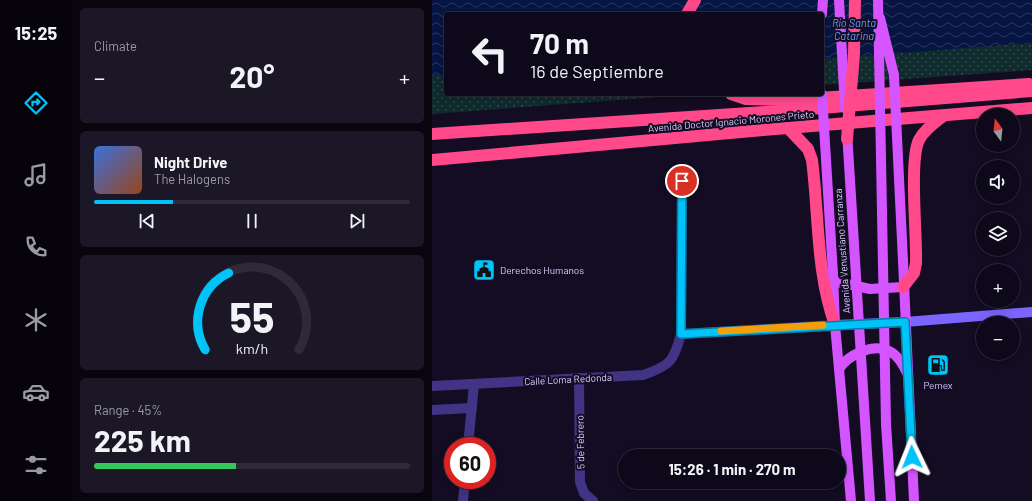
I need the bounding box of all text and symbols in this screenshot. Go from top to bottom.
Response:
water label: Río Santa Catarina [832,16,876,42]
text: 15:25 [15,22,57,44]
text: 70 m [530,26,589,60]
icon: left [464,28,516,80]
text: Climate [94,38,137,54]
text: 20° [229,58,275,94]
text: 16 de Septiembre [530,60,664,82]
text: − [94,64,105,90]
text: + [399,64,410,90]
icon: directions [22,89,50,117]
street label: Avenida Doctor Ignacio Morones Prieto [647,108,815,134]
north arrow [976,108,1020,152]
map controls [976,108,1020,360]
text: Night Drive [154,153,227,171]
button: sound [976,160,1020,204]
icon: music [22,161,50,189]
pin [665,164,699,198]
icon: arrive [671,170,693,192]
text: The Halogens [154,171,230,187]
street label: Avenida Venustiano Carranza [832,188,852,314]
icon: previous [136,210,158,232]
icon: pause [241,210,263,232]
icon: next [346,210,368,232]
button: layers [976,212,1020,256]
icon: phone [22,233,50,261]
public building icon: Derechos Humanos [471,257,497,283]
place label: Derechos Humanos [500,264,584,276]
button: + [976,264,1020,308]
text: 55 [230,291,274,341]
icon: climate [22,306,50,334]
button: − [976,316,1020,360]
text: km/h [236,340,268,357]
fuel station icon: Pemex [925,352,951,378]
street label: Calle Loma Redonda [524,371,612,387]
icon: car [22,378,50,406]
place label: Pemex [923,379,953,391]
text: Range · 45% [94,402,162,418]
street label: 5 de Febrero [574,415,586,469]
text: 225 km [94,422,191,458]
position arrow [891,436,933,478]
speed limit sign: 60 [444,437,496,489]
icon: filters [22,451,50,479]
text: 15:26 · 1 min · 270 m [668,460,796,478]

